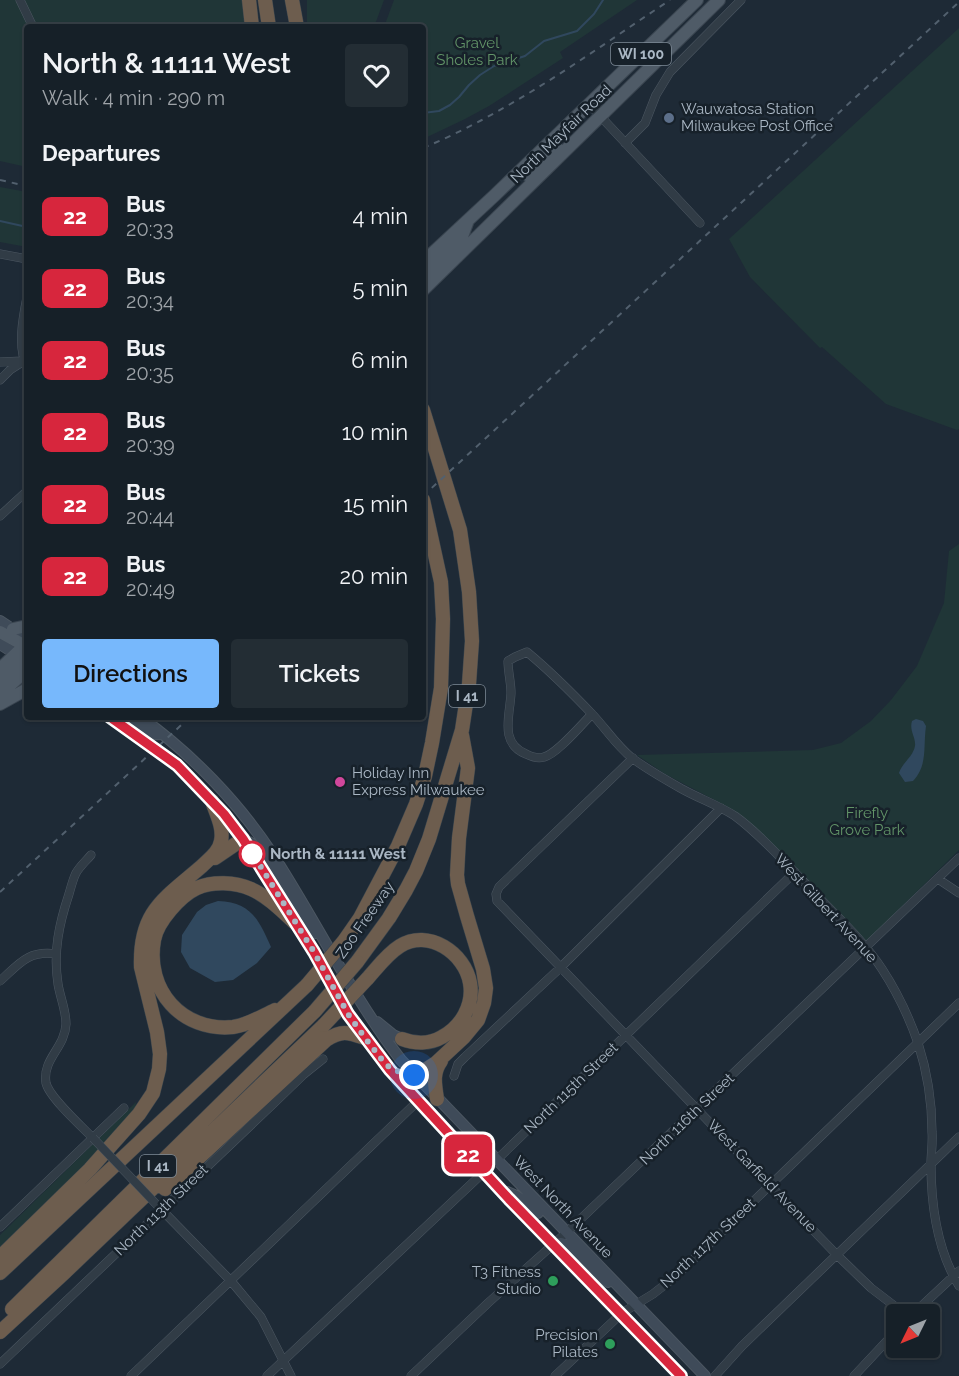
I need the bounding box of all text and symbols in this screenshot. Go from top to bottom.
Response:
park label: Gravel Sholes Park [436,34,518,69]
road number: WI 100 [611,43,671,65]
button: heart [345,44,408,107]
text: North & 11111 West [42,47,291,80]
street label: North Mayfair Road [507,81,615,187]
text: Walk · 4 min · 290 m [42,86,225,110]
place label: Wauwatosa Station Milwaukee Post Office [681,100,833,135]
marker: Wauwatosa Station Milwaukee Post Office [662,111,676,125]
text: Departures [42,140,160,166]
text: Bus [126,191,165,217]
text: 4 min [353,203,408,229]
text: 22 [63,204,87,229]
text: 20:33 [126,217,174,241]
text: Bus [126,263,165,289]
text: 5 min [353,275,408,301]
text: 22 [63,276,87,301]
text: 20:34 [126,289,174,313]
text: Bus [126,335,165,361]
text: 6 min [351,347,408,373]
text: 22 [63,348,87,373]
text: 20:35 [126,361,174,385]
text: Bus [126,407,165,433]
text: 10 min [342,419,408,445]
text: 22 [63,420,87,445]
text: 20:39 [126,433,175,457]
text: Bus [126,479,165,505]
text: 15 min [343,491,408,517]
text: 22 [63,492,87,517]
text: 20:44 [126,505,174,529]
text: Bus [126,551,165,577]
text: 20 min [340,563,408,589]
text: 22 [63,564,87,589]
text: 20:49 [126,577,175,601]
button: Directions [42,639,219,708]
button: Tickets [231,639,408,708]
road number: I 41 [449,685,485,707]
place label: Holiday Inn Express Milwaukee [352,764,485,799]
marker: Holiday Inn Express Milwaukee [333,775,347,789]
park label: Firefly Grove Park [829,804,905,839]
marker: North & 11111 West [239,841,265,867]
place label: North & 11111 West [270,845,406,863]
street label: West Gilbert Avenue [771,850,881,966]
street label: Zoo Freeway [332,878,398,962]
street label: North 115th Street [520,1039,622,1137]
your location [399,1060,429,1090]
street label: North 116th Street [636,1069,738,1169]
street label: West Garfield Avenue [704,1116,821,1236]
line badge: 22 [441,1134,495,1174]
text: 22 [456,1142,480,1167]
street label: West North Avenue [510,1152,616,1262]
road number: I 41 [140,1155,176,1177]
street label: North 113th Street [110,1161,212,1259]
street label: North 117th Street [657,1194,759,1292]
place label: T3 Fitness Studio [472,1263,541,1298]
marker: T3 Fitness Studio [546,1274,560,1288]
north arrow [886,1304,940,1358]
map controls [886,1304,940,1358]
place label: Precision Pilates [535,1326,598,1361]
marker: Precision Pilates [603,1337,617,1351]

